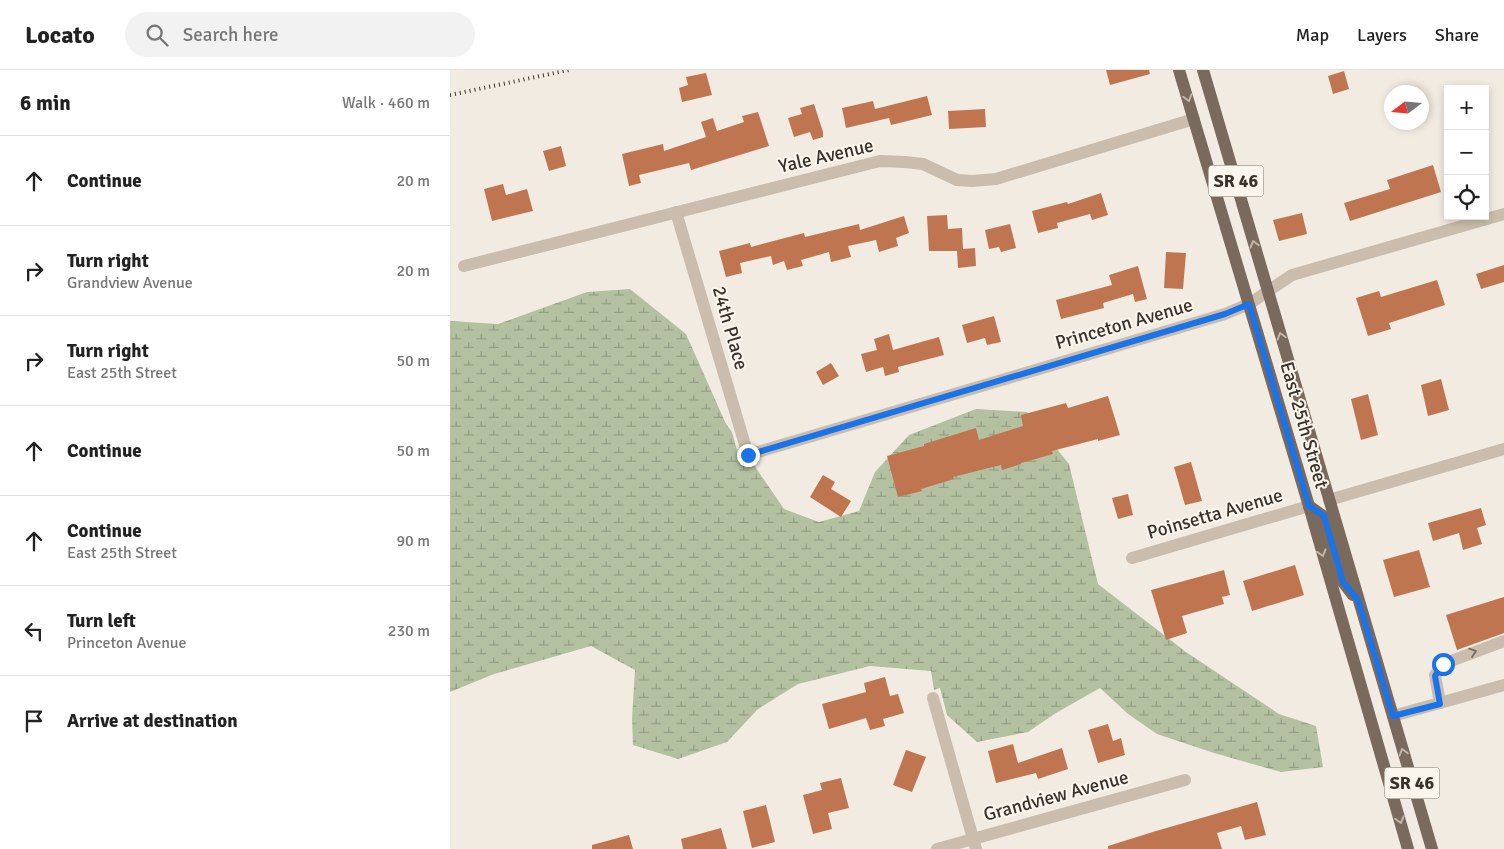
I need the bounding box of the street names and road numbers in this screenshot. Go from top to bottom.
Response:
street label: Yale Avenue [776,133,876,179]
road number: SR 46 [1208,165,1264,196]
street label: 24th Place [707,283,753,373]
street label: Princeton Avenue [1052,293,1196,355]
street label: East 25th Street [1274,359,1334,491]
street label: Poinsetta Avenue [1144,483,1286,545]
street label: Grandview Avenue [981,765,1131,827]
road number: SR 46 [1384,768,1440,798]

